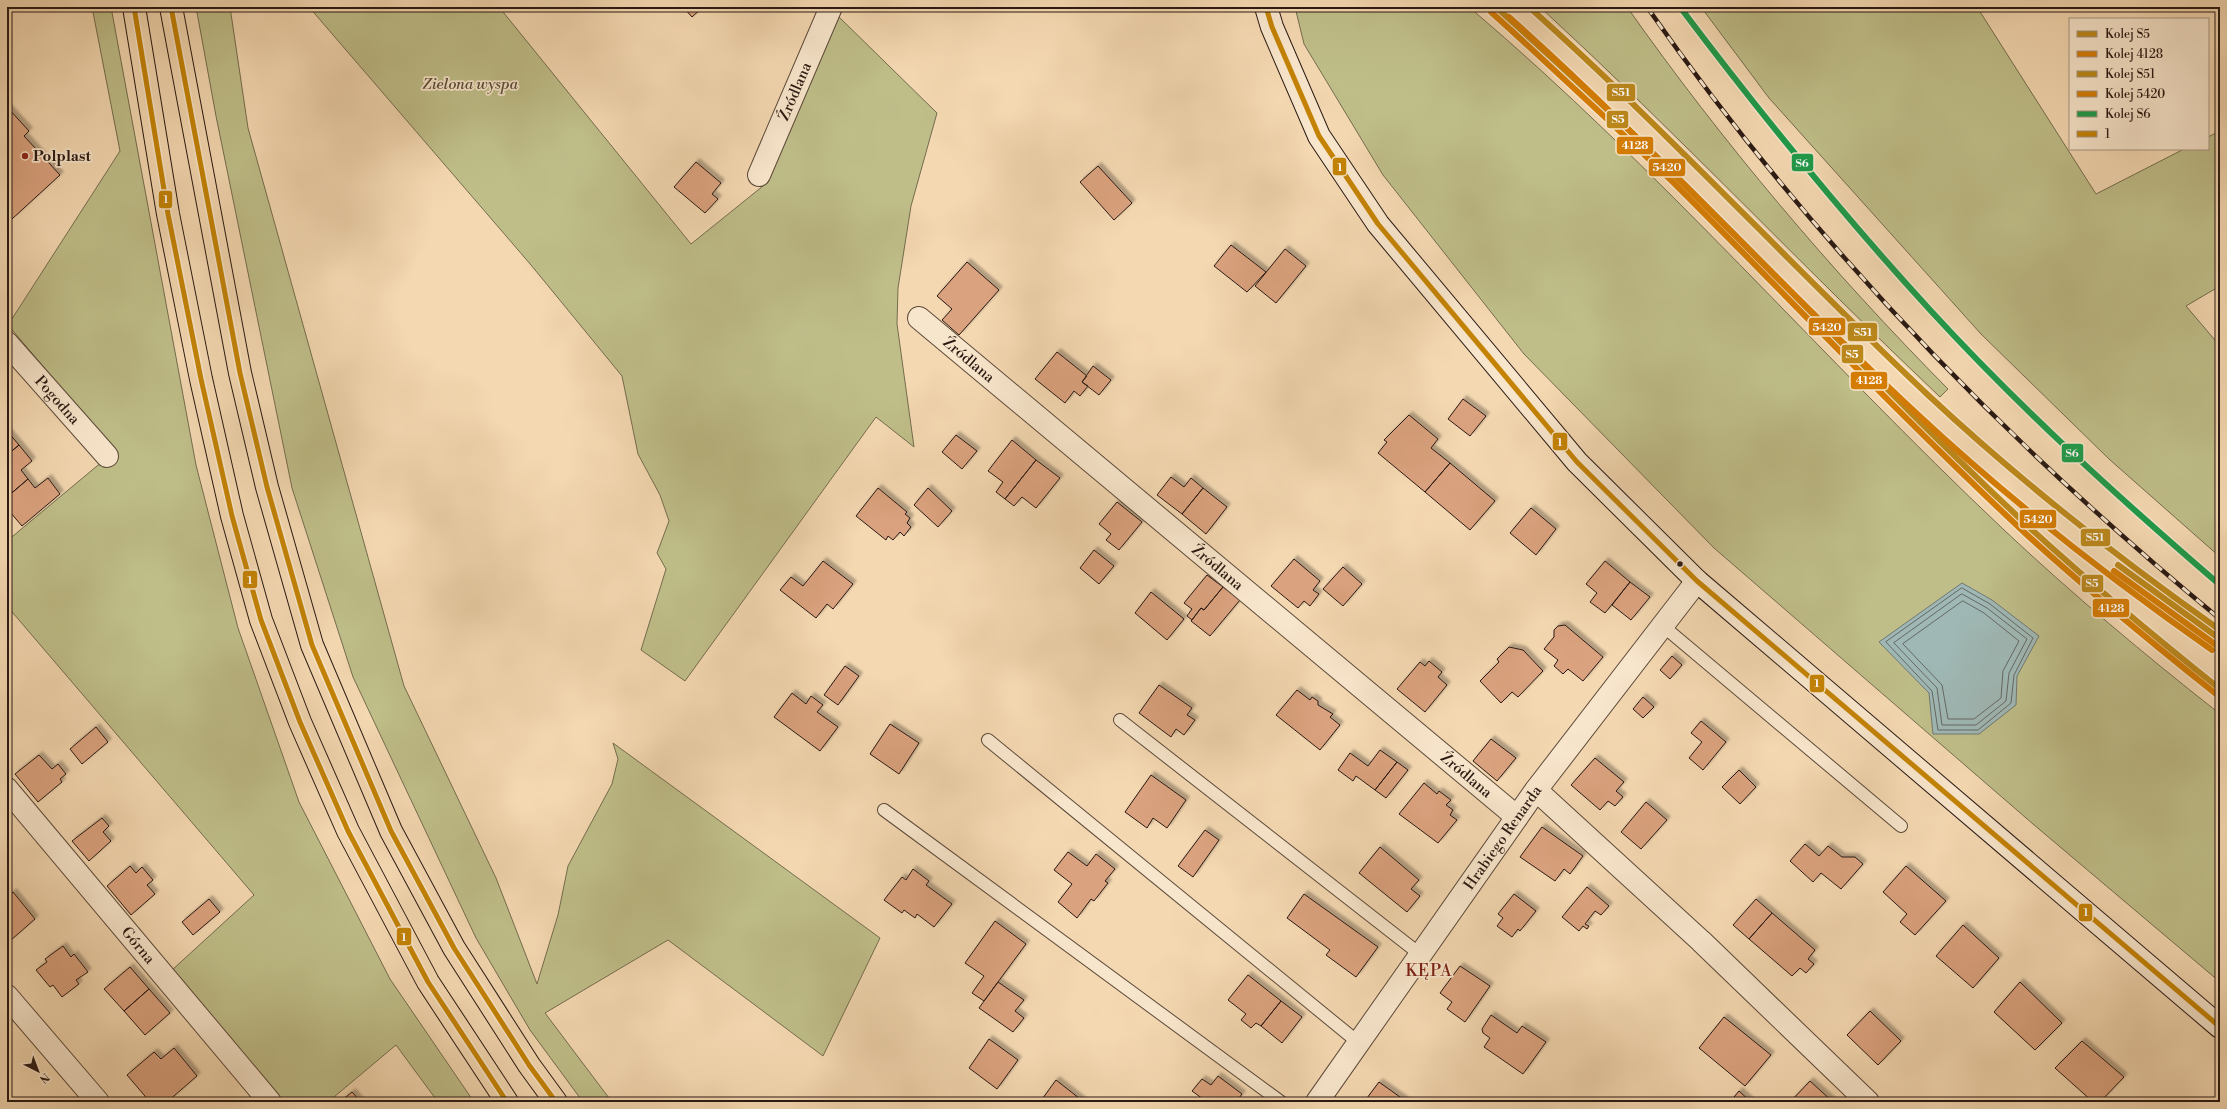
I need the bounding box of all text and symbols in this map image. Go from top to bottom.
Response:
legend [2069,18,2209,150]
text: Kolej S5 [2105,27,2150,42]
text: Kolej 4128 [2105,47,2163,62]
street label: Źródlana [773,59,816,123]
text: Kolej S51 [2105,67,2156,82]
park label: Zielona wyspa [422,75,519,94]
line badge: S51 [1606,83,1636,102]
text: S51 [1612,86,1631,100]
text: Kolej 5420 [2105,87,2165,102]
text: Kolej S6 [2105,107,2151,122]
line badge: S5 [1606,110,1629,129]
text: S5 [1611,113,1625,127]
text: 1 [2105,127,2111,142]
line badge: 4128 [1616,136,1654,155]
text: 4128 [1622,139,1648,153]
place label: Polplast [33,147,92,166]
marker: Polplast [20,151,30,161]
line badge: S6 [1791,153,1814,172]
line badge: 1 [1332,157,1347,176]
text: S6 [1795,157,1809,171]
line badge: 5420 [1648,158,1686,177]
text: 1 [1337,161,1343,175]
text: 5420 [1652,161,1682,175]
line badge: 1 [158,190,173,209]
text: 1 [163,193,169,207]
line badge: 5420 [1808,317,1846,336]
text: 5420 [1812,321,1842,335]
line badge: S51 [1847,322,1878,342]
text: S51 [1854,326,1873,340]
street label: Źródlana [939,332,999,387]
line badge: S5 [1841,344,1864,364]
text: S5 [1845,348,1859,362]
line badge: 4128 [1850,371,1888,390]
street label: Pogodna [31,372,84,429]
text: 4128 [1856,374,1882,388]
line badge: 1 [1552,432,1568,451]
text: 1 [1557,436,1563,450]
line badge: S6 [2061,443,2084,463]
text: S6 [2065,447,2079,461]
line badge: 5420 [2019,509,2057,529]
text: 5420 [2023,513,2053,527]
line badge: S51 [2080,528,2111,547]
text: S51 [2086,531,2105,545]
street label: Źródlana [1188,539,1248,595]
unlabelled marker [1675,559,1685,569]
line badge: 1 [242,570,258,589]
text: 1 [247,574,253,588]
line badge: S5 [2081,574,2104,593]
text: S5 [2085,577,2099,591]
line badge: 4128 [2092,598,2130,618]
text: 4128 [2098,602,2124,616]
line badge: 1 [1809,674,1825,693]
text: 1 [1814,677,1820,691]
street label: Źródlana [1437,747,1497,802]
street label: Hrabiego Renarda [1459,781,1546,894]
line badge: 1 [2078,903,2093,922]
text: 1 [2083,906,2089,920]
street label: Górna [117,923,160,968]
line badge: 1 [396,927,412,946]
text: 1 [401,931,407,945]
district label: KĘPA [1405,961,1453,981]
north arrow [18,1051,58,1091]
text: N [36,1070,52,1086]

